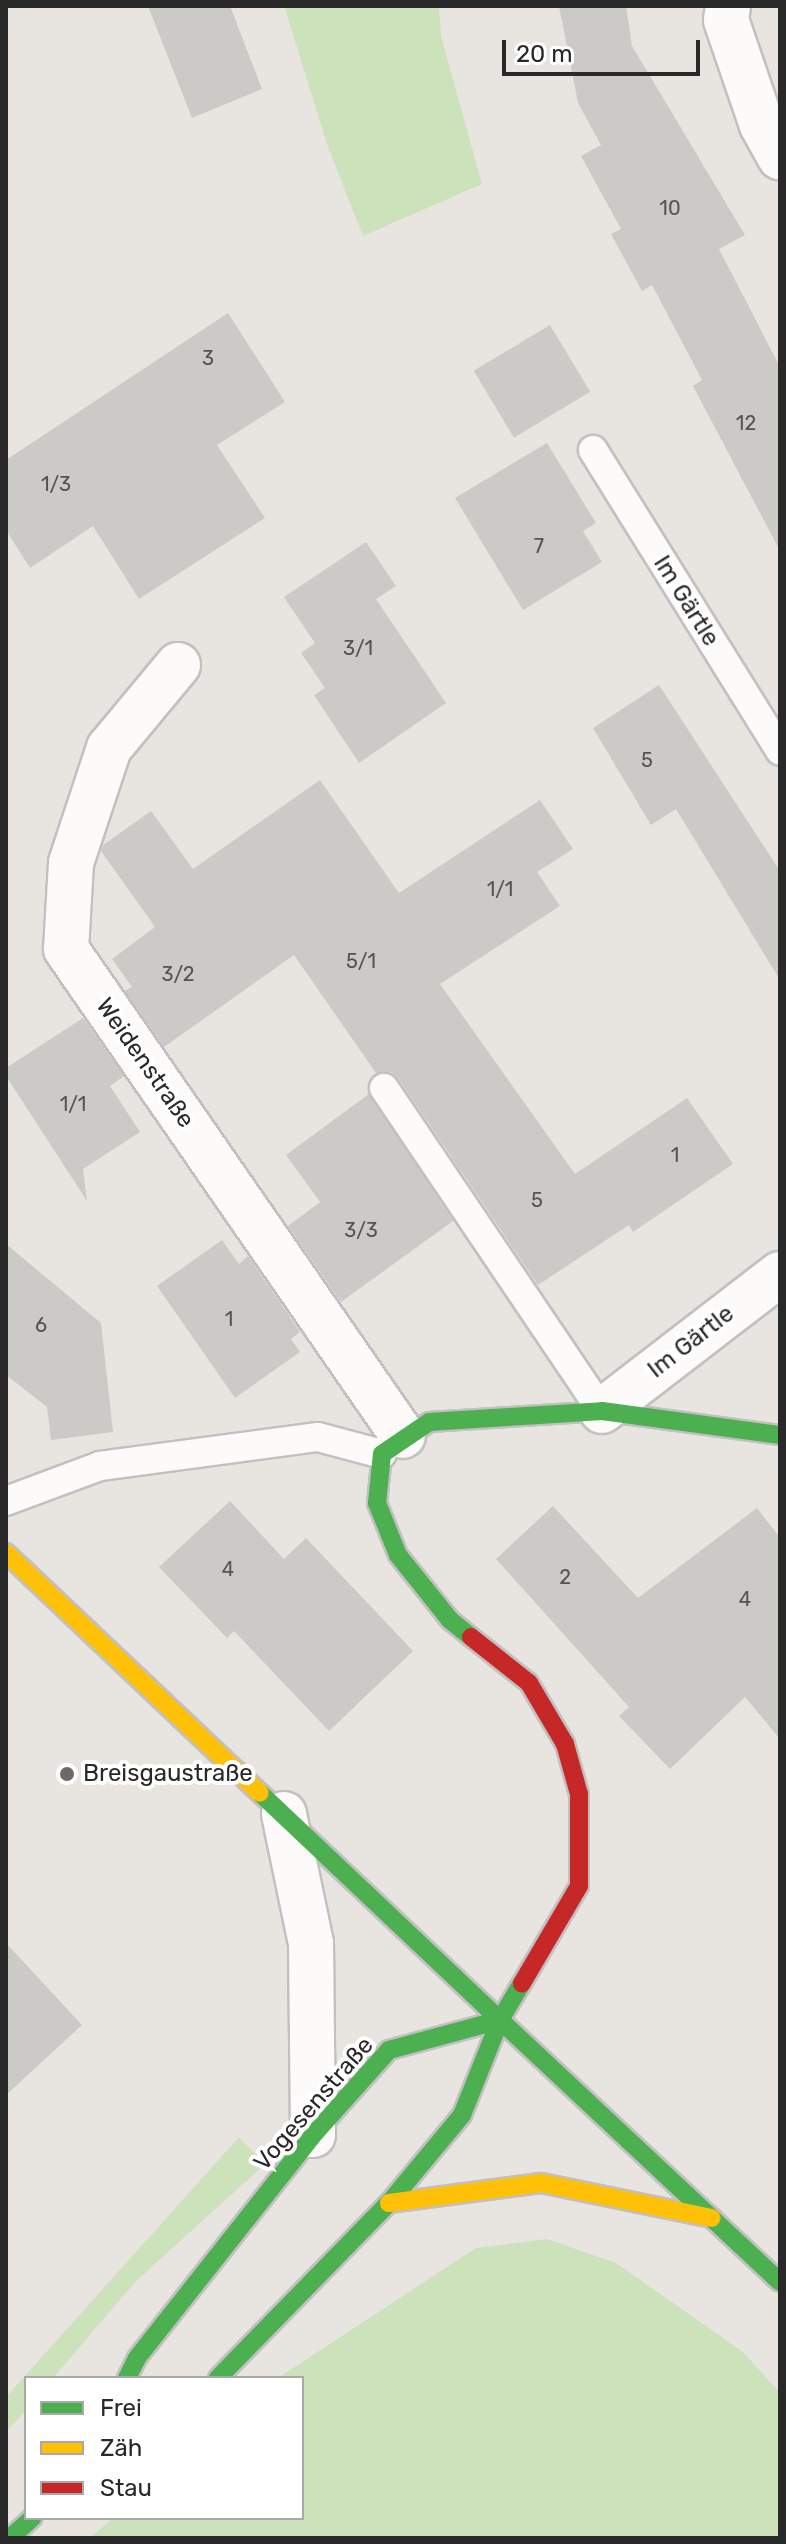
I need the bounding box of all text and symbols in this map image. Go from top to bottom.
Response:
scale bar [506,24,704,74]
text: 20 m [516,40,573,68]
house number: 10 [659,196,681,220]
house number: 3 [202,346,214,370]
house number: 12 [736,411,756,435]
house number: 1/3 [41,472,71,496]
house number: 7 [534,534,544,558]
street label: Im Gärtle [647,550,725,652]
house number: 3/1 [343,636,373,660]
house number: 5 [641,748,653,772]
house number: 1/1 [487,877,513,901]
house number: 5/1 [346,949,376,973]
house number: 3/2 [161,962,195,986]
street label: Weidenstraße [90,993,200,1133]
house number: 1/1 [60,1092,86,1116]
house number: 1 [671,1143,679,1167]
house number: 5 [531,1188,543,1212]
house number: 3/3 [344,1218,378,1242]
street label: Im Gärtle [642,1300,740,1384]
house number: 1 [225,1307,233,1331]
house number: 6 [35,1313,47,1337]
house number: 4 [222,1557,234,1581]
house number: 2 [559,1565,571,1589]
house number: 4 [739,1587,751,1611]
place label: Breisgaustraße [83,1760,253,1788]
marker: Breisgaustraße [58,1765,76,1783]
street label: Vogesenstraße [248,2031,380,2177]
legend [24,2376,304,2520]
text: Frei [100,2394,142,2422]
text: Zäh [100,2434,142,2462]
text: Stau [100,2474,152,2502]

